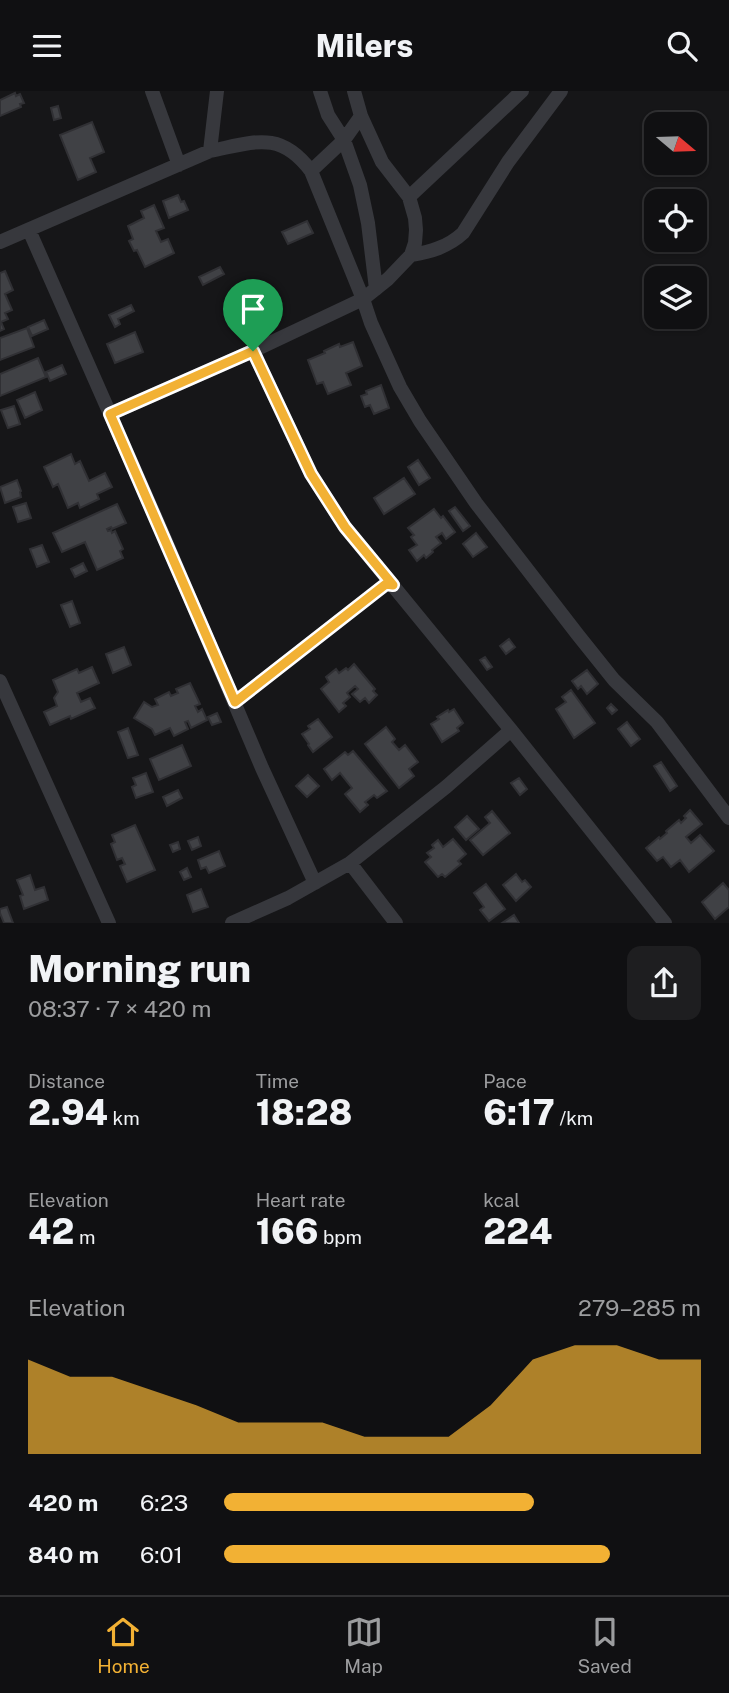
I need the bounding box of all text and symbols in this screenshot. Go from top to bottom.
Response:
icon: menu [28,27,66,65]
text: Milers [316,27,413,64]
icon: search [663,27,701,65]
north arrow [644,112,707,175]
map controls [644,112,707,329]
button: locate [644,189,707,252]
button: layers [644,266,707,329]
pin [223,279,283,351]
icon: arrive [234,290,272,328]
text: Morning run [28,946,251,991]
button: share [627,946,701,1020]
text: 08:37 · 7 × 420 m [28,995,211,1022]
text: Distance [28,1070,105,1092]
text: Time [256,1070,299,1092]
text: Pace [483,1070,527,1092]
text: 2.94 [28,1092,108,1133]
text: 18:28 [256,1092,352,1133]
text: 6:17 [483,1092,555,1133]
text: km [108,1107,140,1129]
text: /km [555,1107,593,1129]
text: Elevation [28,1189,109,1211]
text: Heart rate [256,1189,345,1211]
text: kcal [483,1189,520,1211]
text: 42 [28,1211,74,1252]
text: 166 [256,1211,318,1252]
text: 224 [483,1211,552,1252]
text: m [74,1226,95,1248]
text: bpm [318,1226,362,1248]
text: Elevation [28,1294,126,1321]
text: 279–285 m [578,1294,701,1321]
text: 420 m [28,1489,98,1516]
text: 6:23 [140,1489,188,1516]
text: 840 m [28,1541,99,1568]
text: 6:01 [140,1541,183,1568]
tab: Home [97,1613,150,1677]
tab: Map [344,1613,383,1677]
tab: Saved [577,1613,632,1677]

